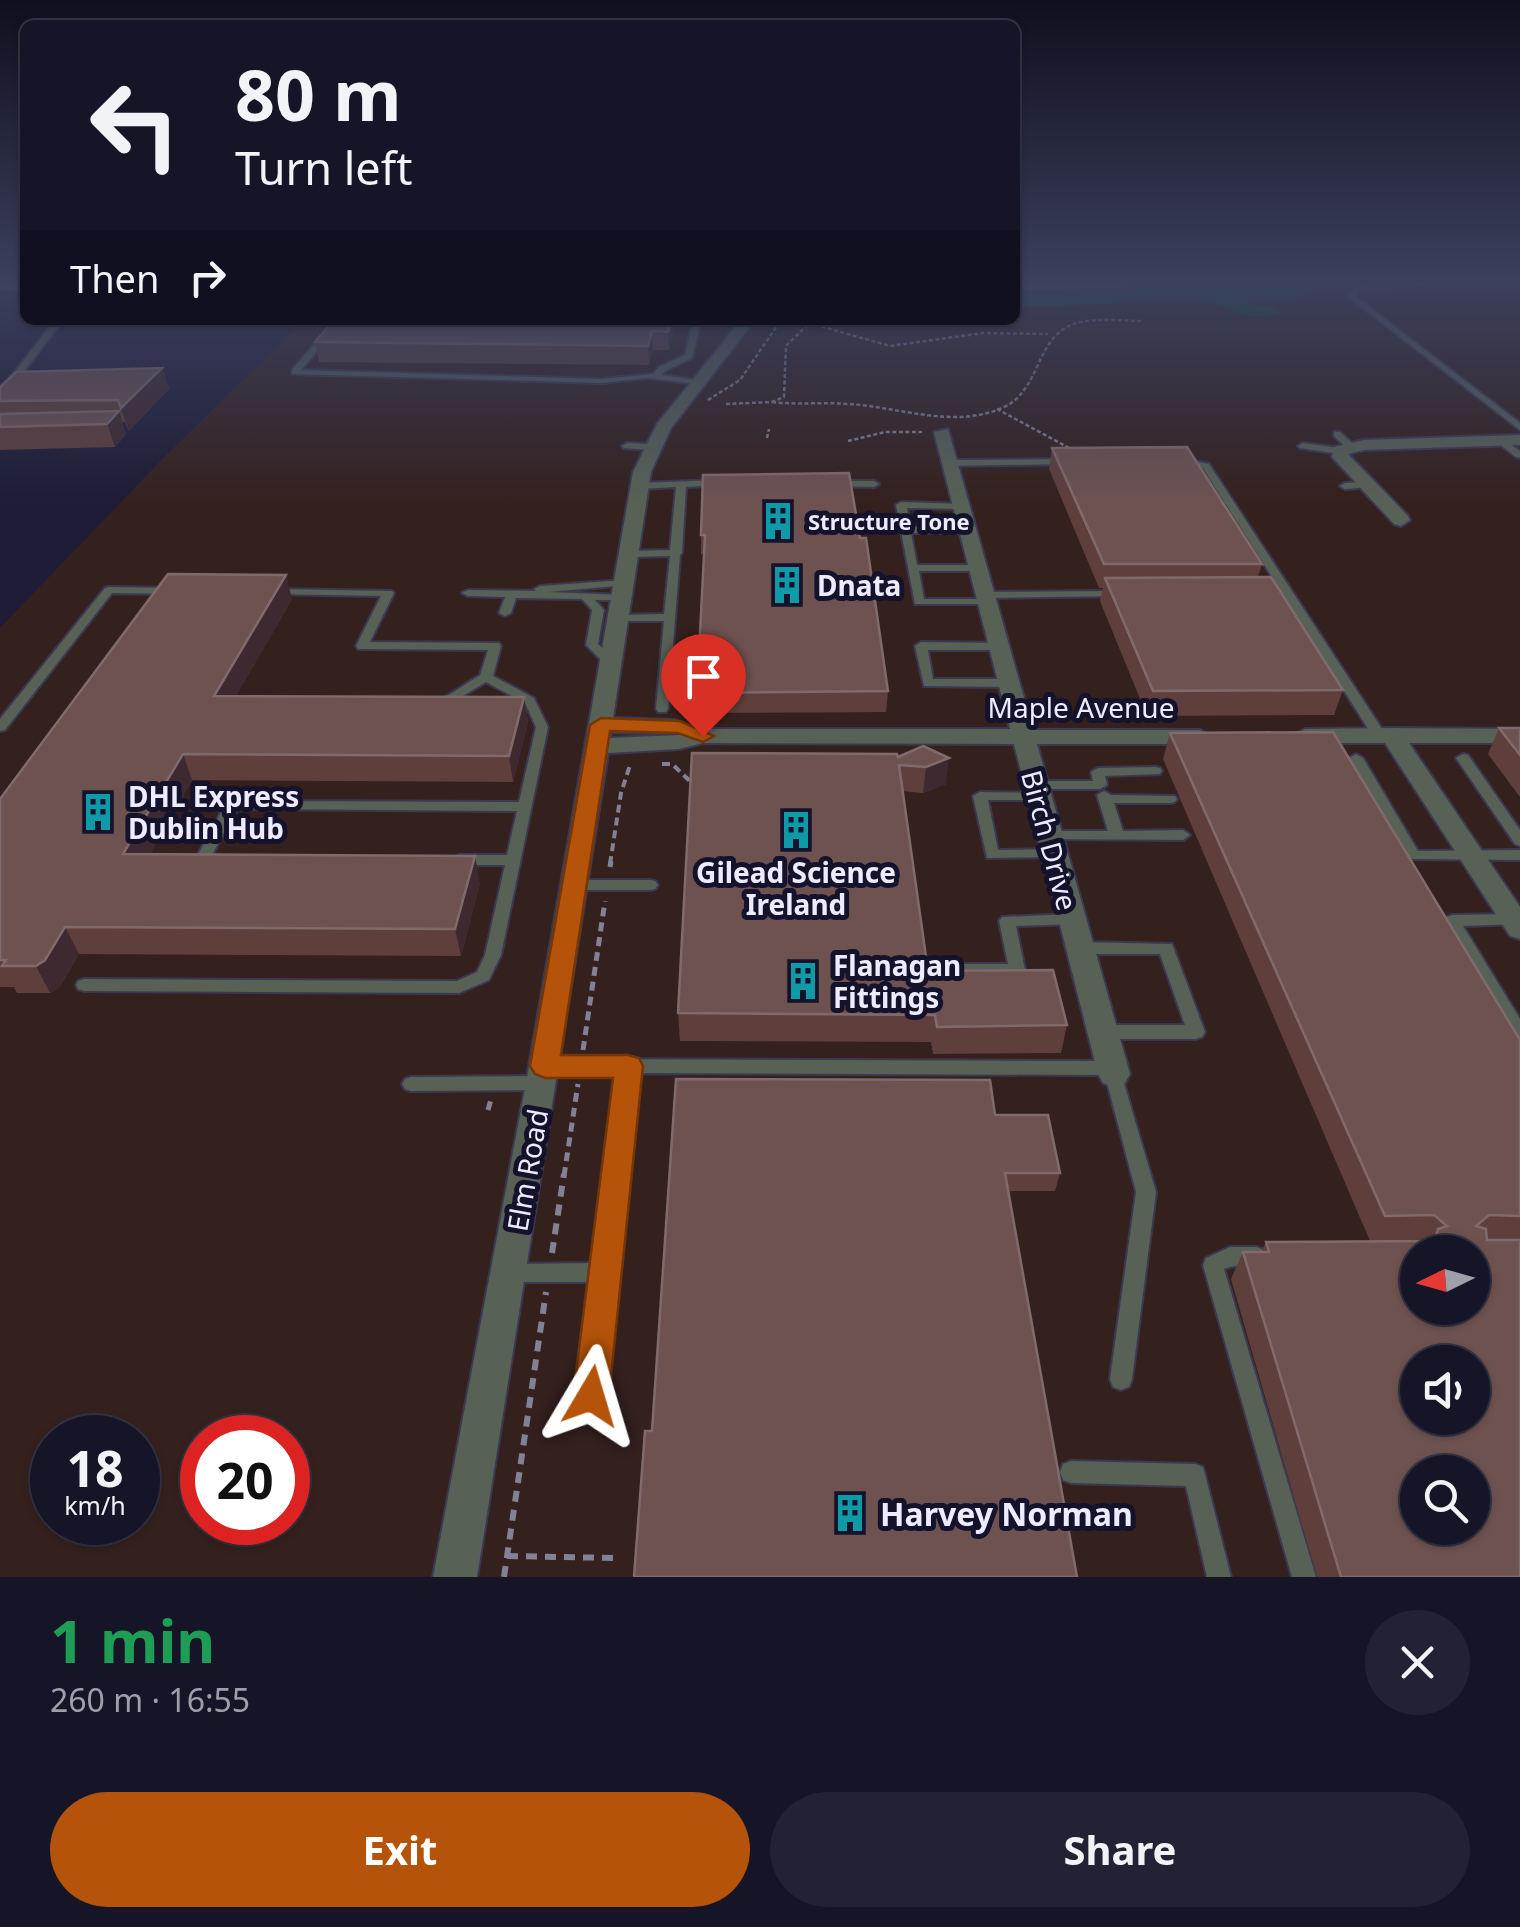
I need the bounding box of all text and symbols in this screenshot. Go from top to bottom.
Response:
text: 80 m [235,46,402,142]
icon: left [70,60,200,190]
text: Turn left [235,137,412,198]
icon: right [180,250,235,305]
text: Then [70,252,160,304]
building icon: Structure Tone [757,500,799,542]
place label: Structure Tone [808,506,970,536]
building icon: Dnata [766,564,808,606]
place label: Dnata [817,566,901,604]
pin [661,634,746,737]
icon: arrive [676,649,731,704]
street label: Maple Avenue [988,688,1174,726]
street label: Birch Drive [1013,766,1087,914]
place label: DHL Express Dublin Hub [128,777,299,847]
building icon: DHL Express Dublin Hub [77,791,119,833]
building icon: Gilead Science Ireland [775,809,817,851]
place label: Gilead Science Ireland [696,853,896,923]
place label: Flanagan Fittings [833,946,961,1016]
building icon: Flanagan Fittings [782,960,824,1002]
street label: Elm Road [498,1106,556,1234]
north arrow [1400,1235,1490,1325]
map controls [1400,1235,1490,1545]
position arrow [539,1344,643,1448]
button: sound [1400,1345,1490,1435]
speed limit sign: 20 [180,1415,310,1545]
text: 18 [66,1434,124,1502]
button: search [1400,1455,1490,1545]
text: km/h [64,1488,126,1522]
building icon: Harvey Norman [829,1492,871,1534]
place label: Harvey Norman [880,1492,1133,1535]
text: 1 min [50,1599,215,1681]
button: close [1365,1610,1470,1715]
text: 260 m · 16:55 [50,1678,250,1721]
button: Exit [50,1792,750,1907]
button: Share [770,1792,1470,1907]

